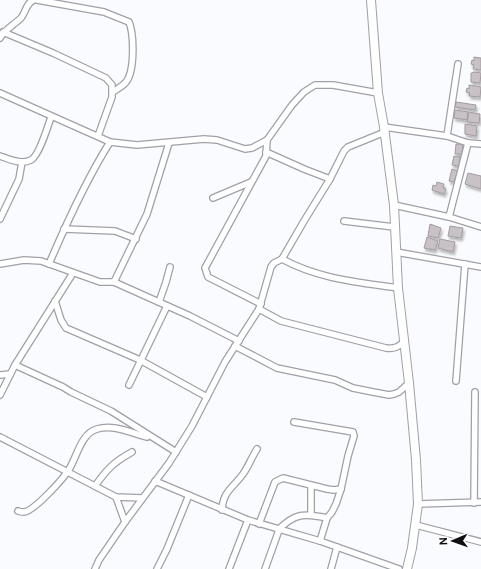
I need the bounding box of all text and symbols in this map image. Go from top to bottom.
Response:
north arrow [433,521,473,561]
text: N [436,537,450,545]

